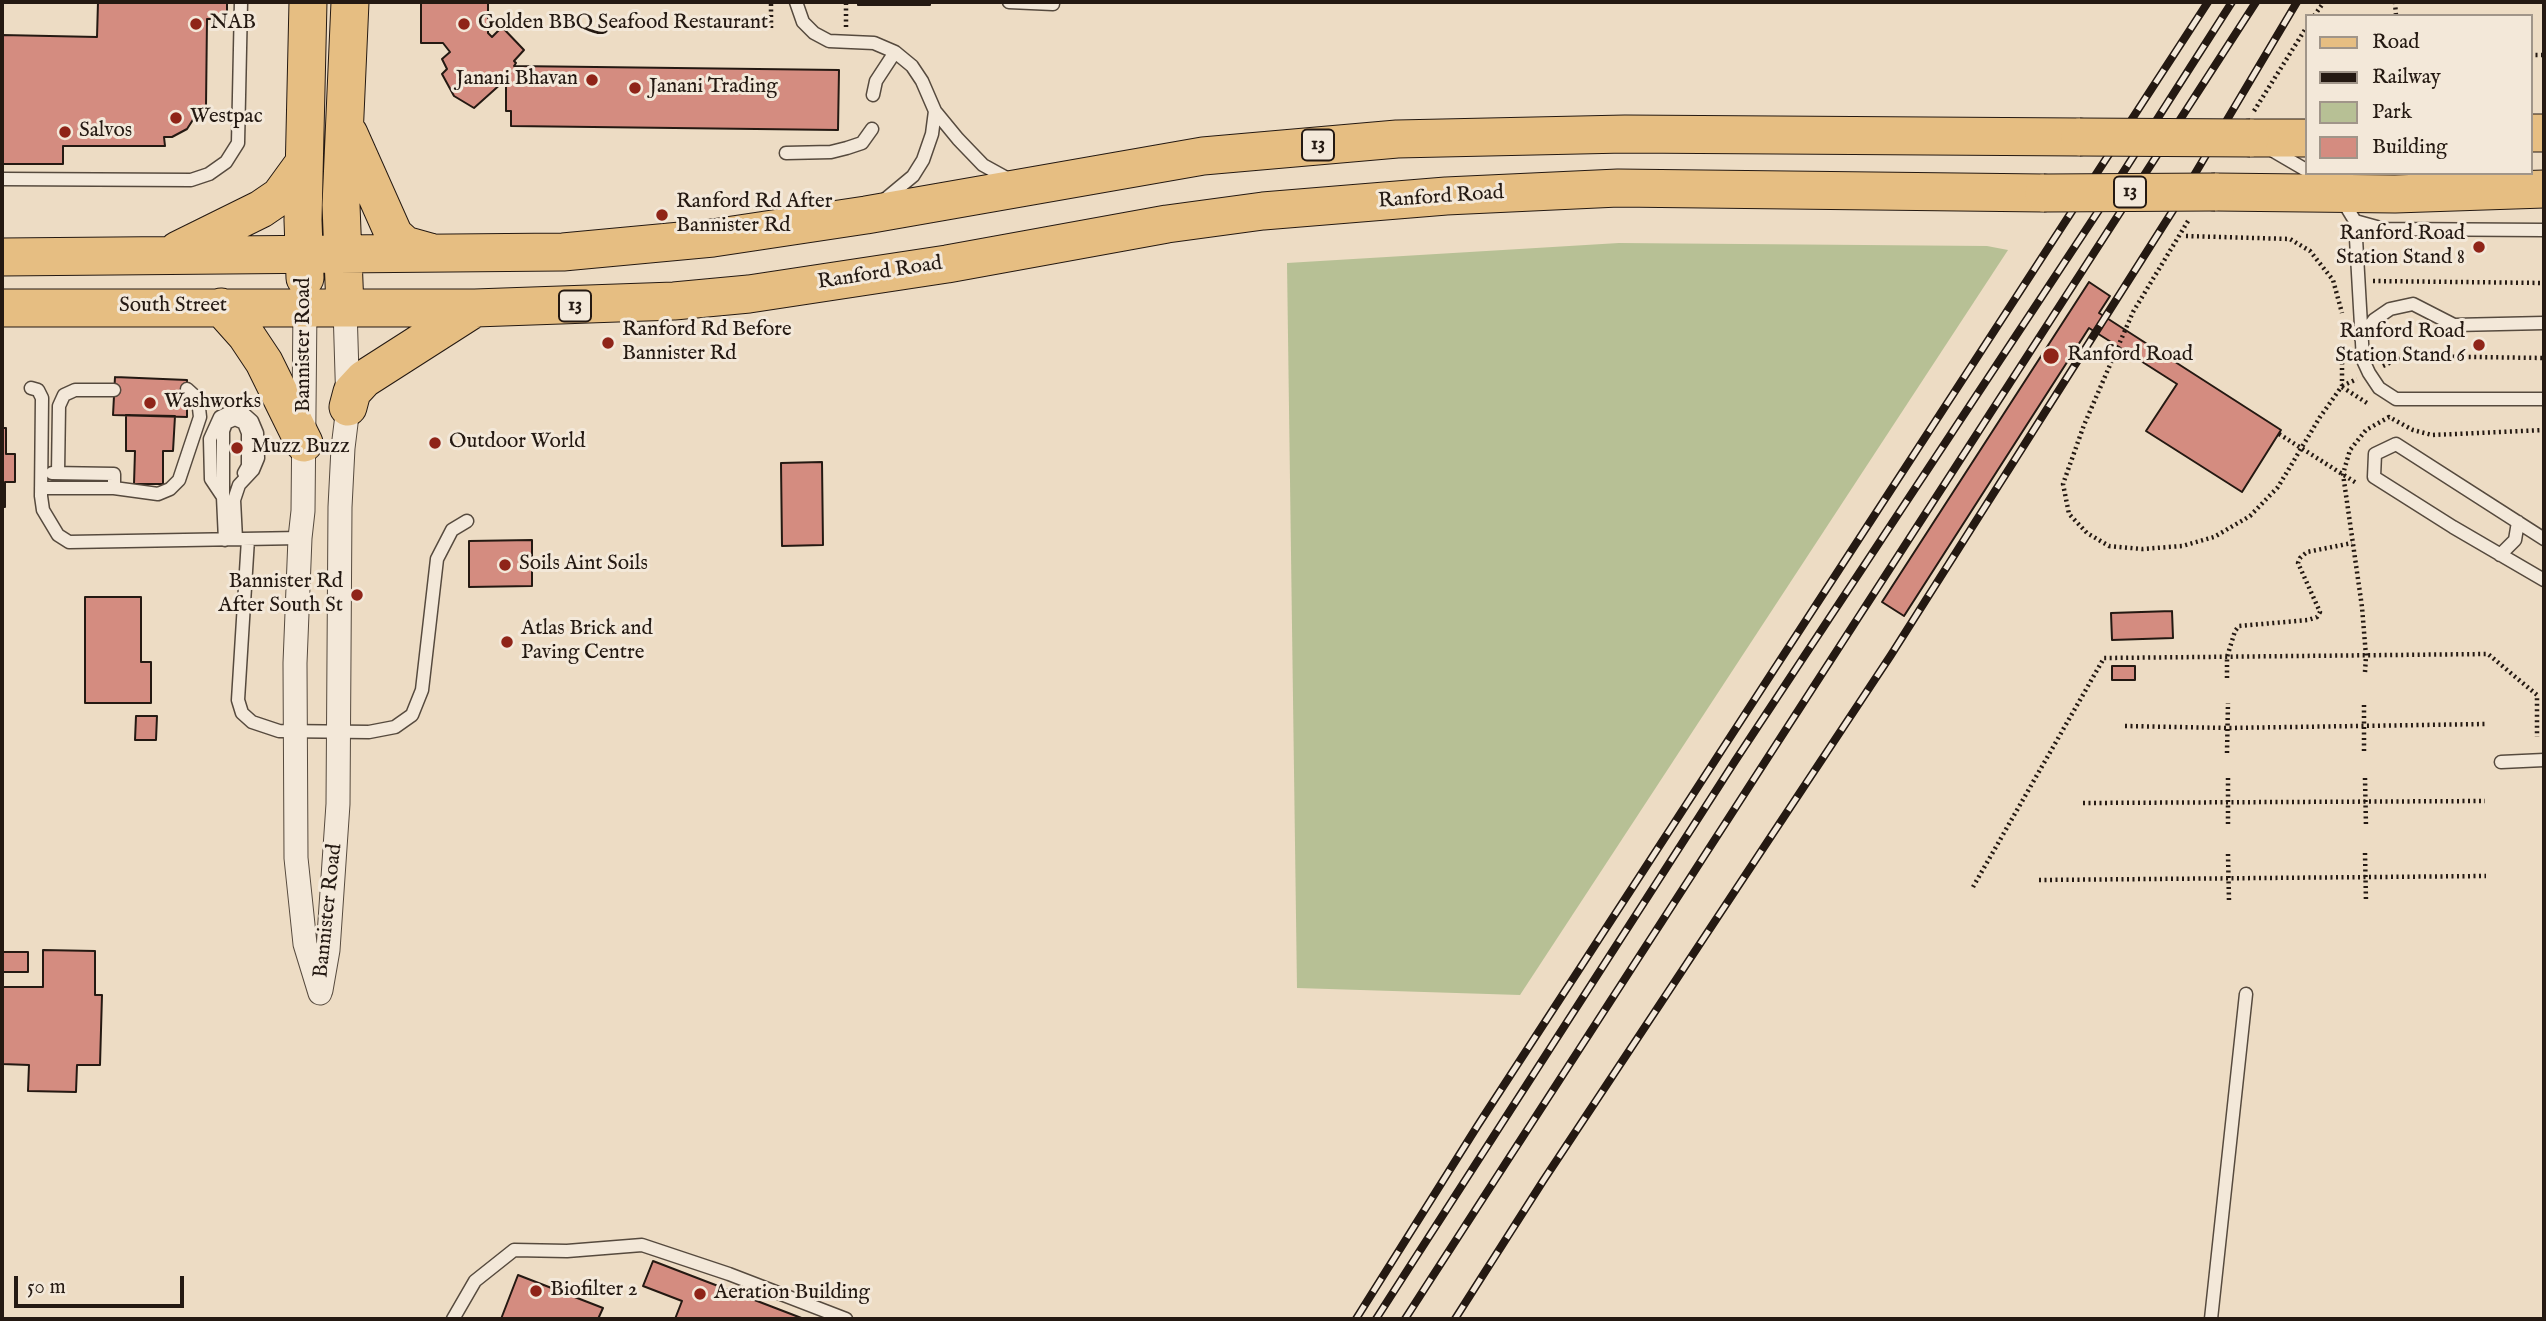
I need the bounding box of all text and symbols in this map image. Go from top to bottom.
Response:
place label: NAB [210,11,256,37]
place label: Golden BBQ Seafood Restaurant [478,11,768,37]
legend [2304,14,2532,175]
marker: NAB [188,16,204,32]
marker: Golden BBQ Seafood Restaurant [456,16,472,32]
text: Road [2372,29,2419,56]
text: Railway [2372,64,2441,91]
place label: Janani Bhavan [456,67,578,93]
marker: Janani Bhavan [584,72,600,88]
place label: Janani Trading [649,75,778,101]
marker: Janani Trading [627,80,643,96]
text: Park [2372,99,2412,126]
place label: Westpac [190,105,263,131]
marker: Westpac [168,110,184,126]
place label: Salvos [79,119,132,145]
marker: Salvos [57,124,73,140]
road number: 13 [1302,130,1334,160]
text: Building [2372,134,2447,161]
road number: 13 [2114,176,2146,208]
street label: Ranford Road [1377,181,1505,215]
place label: Ranford Rd After Bannister Rd [676,190,832,240]
marker: Ranford Rd After Bannister Rd [654,207,670,223]
place label: Ranford Road Station Stand 8 [2336,222,2465,272]
marker: Ranford Road Station Stand 8 [2471,239,2487,255]
street label: Ranford Road [816,252,944,296]
street label: Bannister Road [292,278,318,412]
road number: 13 [559,290,591,322]
street label: South Street [119,294,227,320]
place label: Ranford Rd Before Bannister Rd [622,318,792,368]
place label: Ranford Road Station Stand 6 [2335,320,2465,370]
marker: Ranford Rd Before Bannister Rd [600,335,616,351]
marker: Ranford Road Station Stand 6 [2471,337,2487,353]
place label: Ranford Road [2067,343,2193,369]
marker: Ranford Road [2041,346,2061,366]
place label: Washworks [164,390,261,416]
marker: Washworks [142,395,158,411]
place label: Outdoor World [449,430,585,456]
place label: Muzz Buzz [251,435,350,461]
marker: Outdoor World [427,435,443,451]
marker: Muzz Buzz [229,440,245,456]
place label: Soils Aint Soils [519,552,648,578]
marker: Soils Aint Soils [497,557,513,573]
place label: Bannister Rd After South St [218,570,343,620]
marker: Bannister Rd After South St [349,587,365,603]
place label: Atlas Brick and Paving Centre [521,617,653,667]
marker: Atlas Brick and Paving Centre [499,634,515,650]
street label: Bannister Road [309,843,349,979]
scale bar [18,1262,187,1306]
text: 50 m [27,1274,66,1301]
place label: Biofilter 2 [550,1278,638,1304]
place label: Aeration Building [714,1281,870,1307]
marker: Biofilter 2 [528,1283,544,1299]
marker: Aeration Building [692,1286,708,1302]

